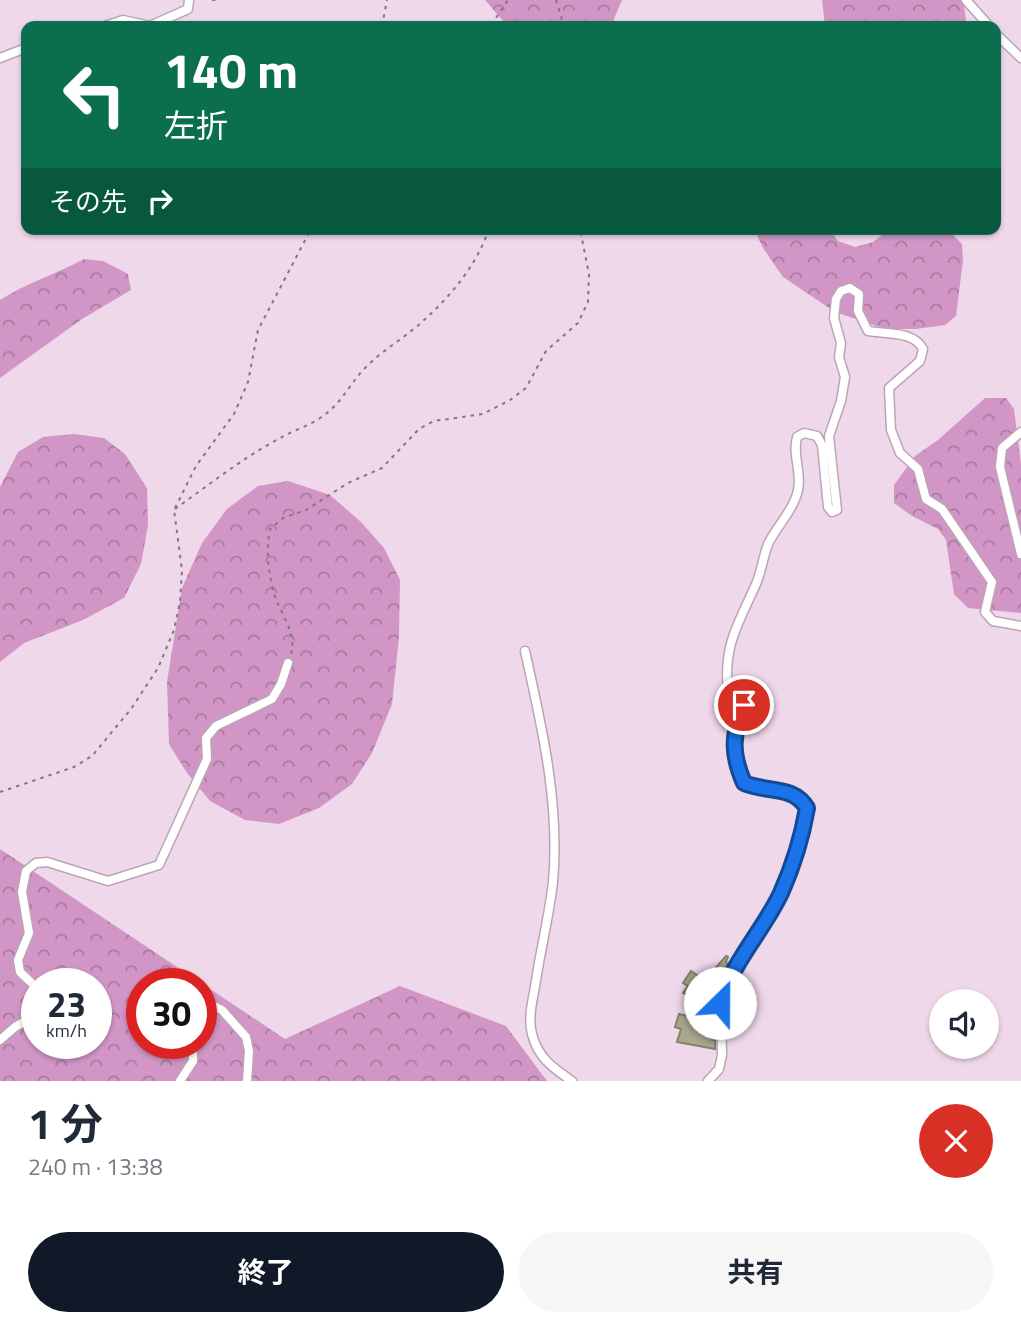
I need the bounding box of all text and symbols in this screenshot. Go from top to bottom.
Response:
text: 140 m [164,32,298,107]
icon: left [49,49,140,140]
text: 左折 [164,101,228,149]
text: その先 [49,182,127,221]
icon: right [141,182,179,220]
pin [714,675,774,735]
icon: arrive [725,686,763,724]
position arrow [683,966,757,1040]
speed limit sign: 30 [126,968,217,1059]
text: 23 [47,977,86,1031]
map controls [929,989,999,1059]
button: sound [929,989,999,1059]
text: km/h [46,1017,87,1044]
text: 1 分 [28,1091,103,1155]
button: close [919,1104,993,1178]
text: 240 m · 13:38 [28,1149,163,1184]
button: 終了 [28,1232,504,1312]
button: 共有 [518,1232,993,1312]

